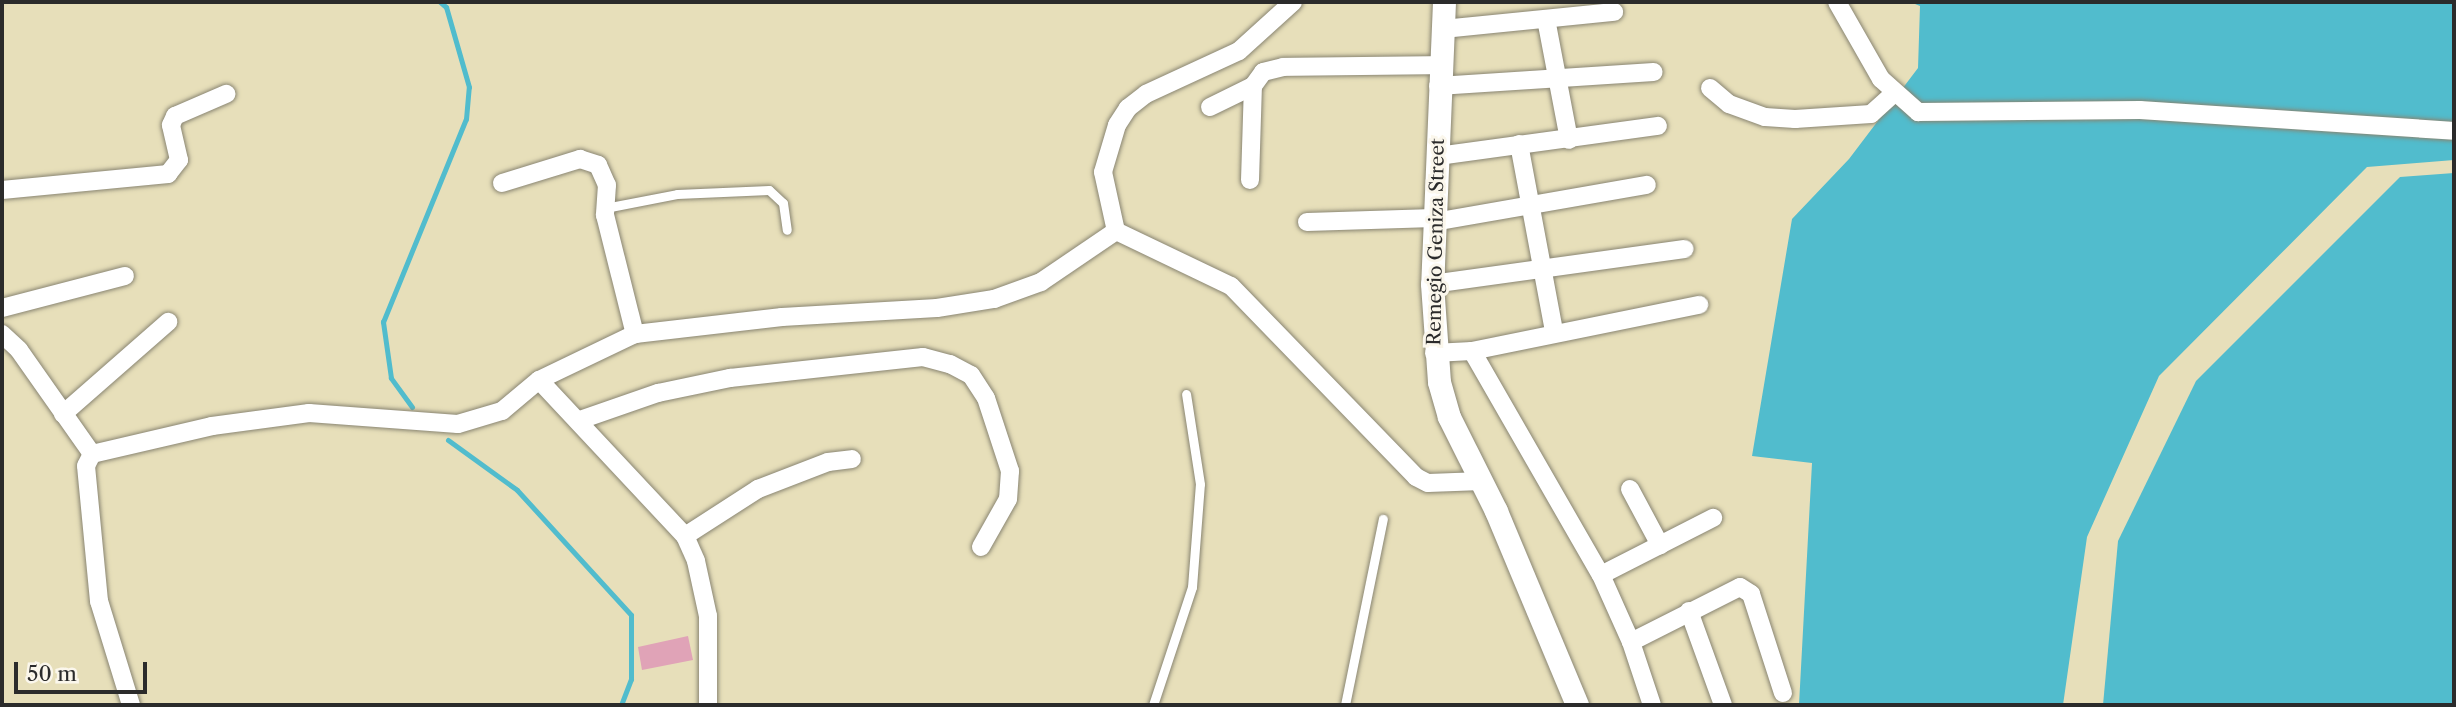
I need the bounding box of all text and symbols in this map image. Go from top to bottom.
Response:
street label: Remegio Geniza Street [1423,138,1449,346]
scale bar [18,648,150,692]
text: 50 m [27,661,77,686]

